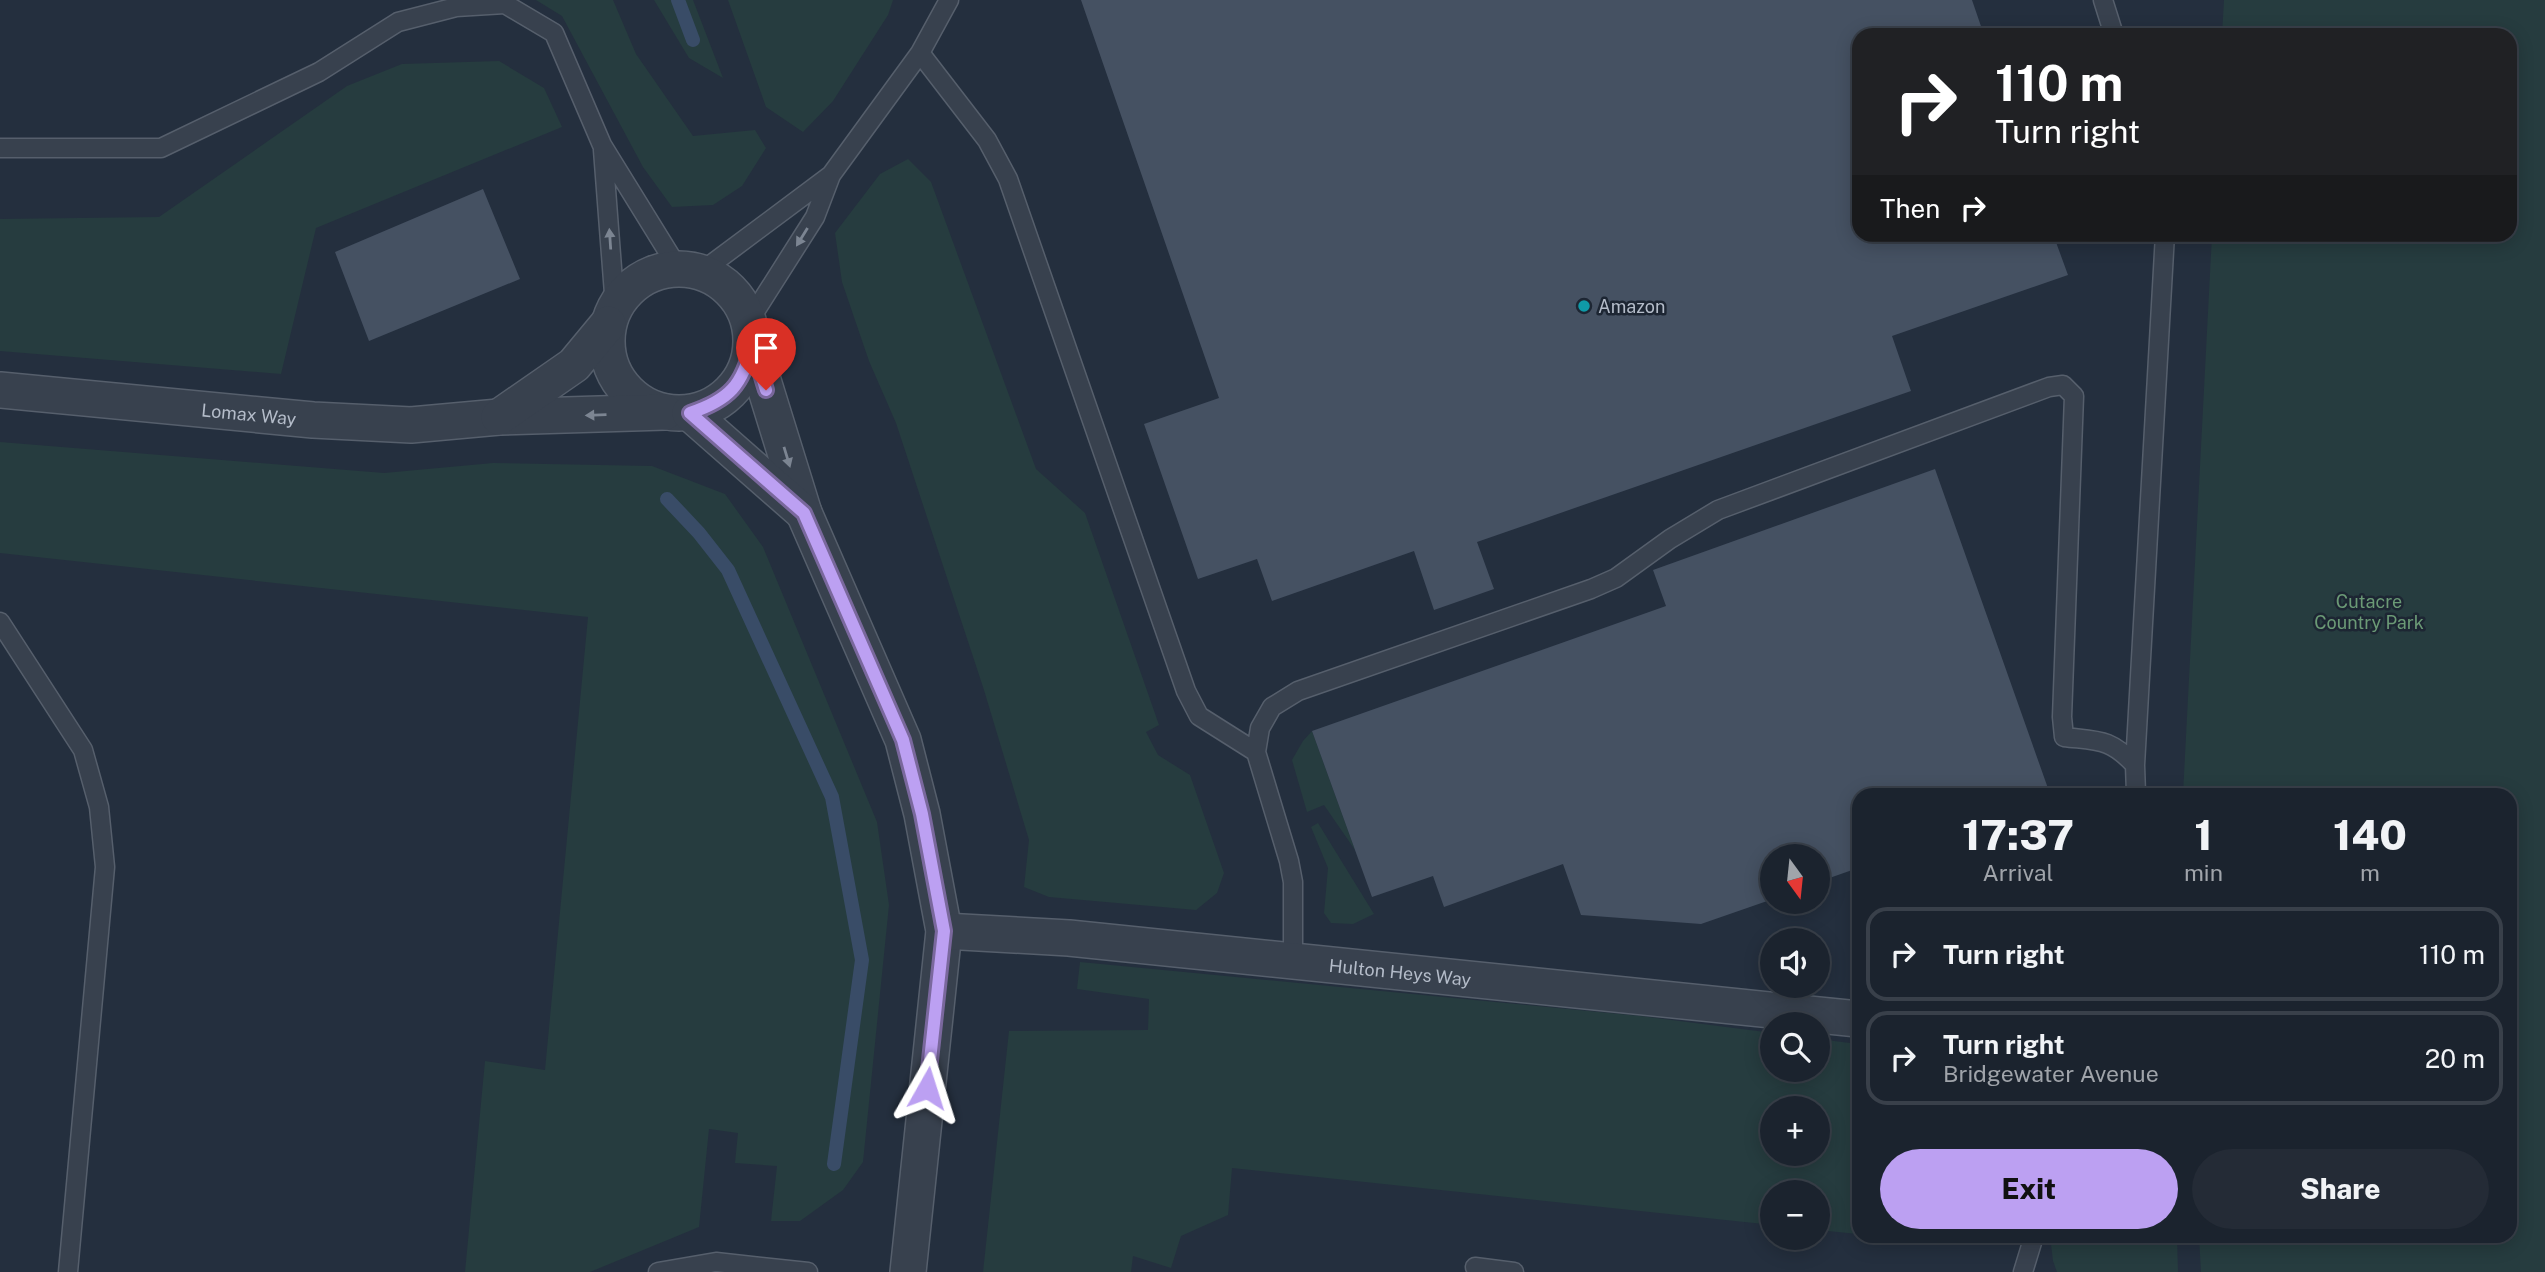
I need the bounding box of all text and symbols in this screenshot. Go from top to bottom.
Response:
text: 110 m [1995,54,2123,112]
icon: right [1880,56,1971,147]
text: Turn right [1995,113,2140,150]
icon: right [1954,189,1992,227]
text: Then [1880,193,1940,224]
one-way arrow [796,227,809,247]
one-way arrow [604,228,615,250]
place label: Amazon [1598,296,1665,317]
marker: Amazon [1576,298,1592,314]
pin [736,318,796,390]
icon: arrive [747,329,785,367]
street label: Lomax Way [200,399,298,429]
one-way arrow [585,409,607,420]
one-way arrow [782,447,792,468]
park label: Cutacre Country Park [2314,591,2424,633]
text: 17:37 [1962,810,2074,859]
text: 1 [2194,810,2213,859]
text: 140 [2333,810,2407,859]
north arrow [1760,844,1830,914]
map controls [1760,844,1830,1250]
text: Arrival [1982,859,2053,886]
text: min [2184,859,2223,886]
text: m [2360,859,2380,886]
button: sound [1760,928,1830,998]
icon: right [1884,935,1922,973]
text: Turn right [1943,939,2065,970]
text: 110 m [2419,939,2485,970]
street label: Hulton Heys Way [1328,954,1473,990]
button: search [1760,1012,1830,1082]
text: Turn right [1943,1029,2065,1060]
icon: right [1884,1039,1922,1077]
text: 20 m [2425,1043,2485,1074]
position arrow [890,1051,964,1125]
text: Bridgewater Avenue [1943,1060,2159,1087]
button: + [1760,1096,1830,1166]
button: Exit [1880,1149,2178,1229]
button: Share [2192,1149,2489,1229]
button: − [1760,1180,1830,1250]

